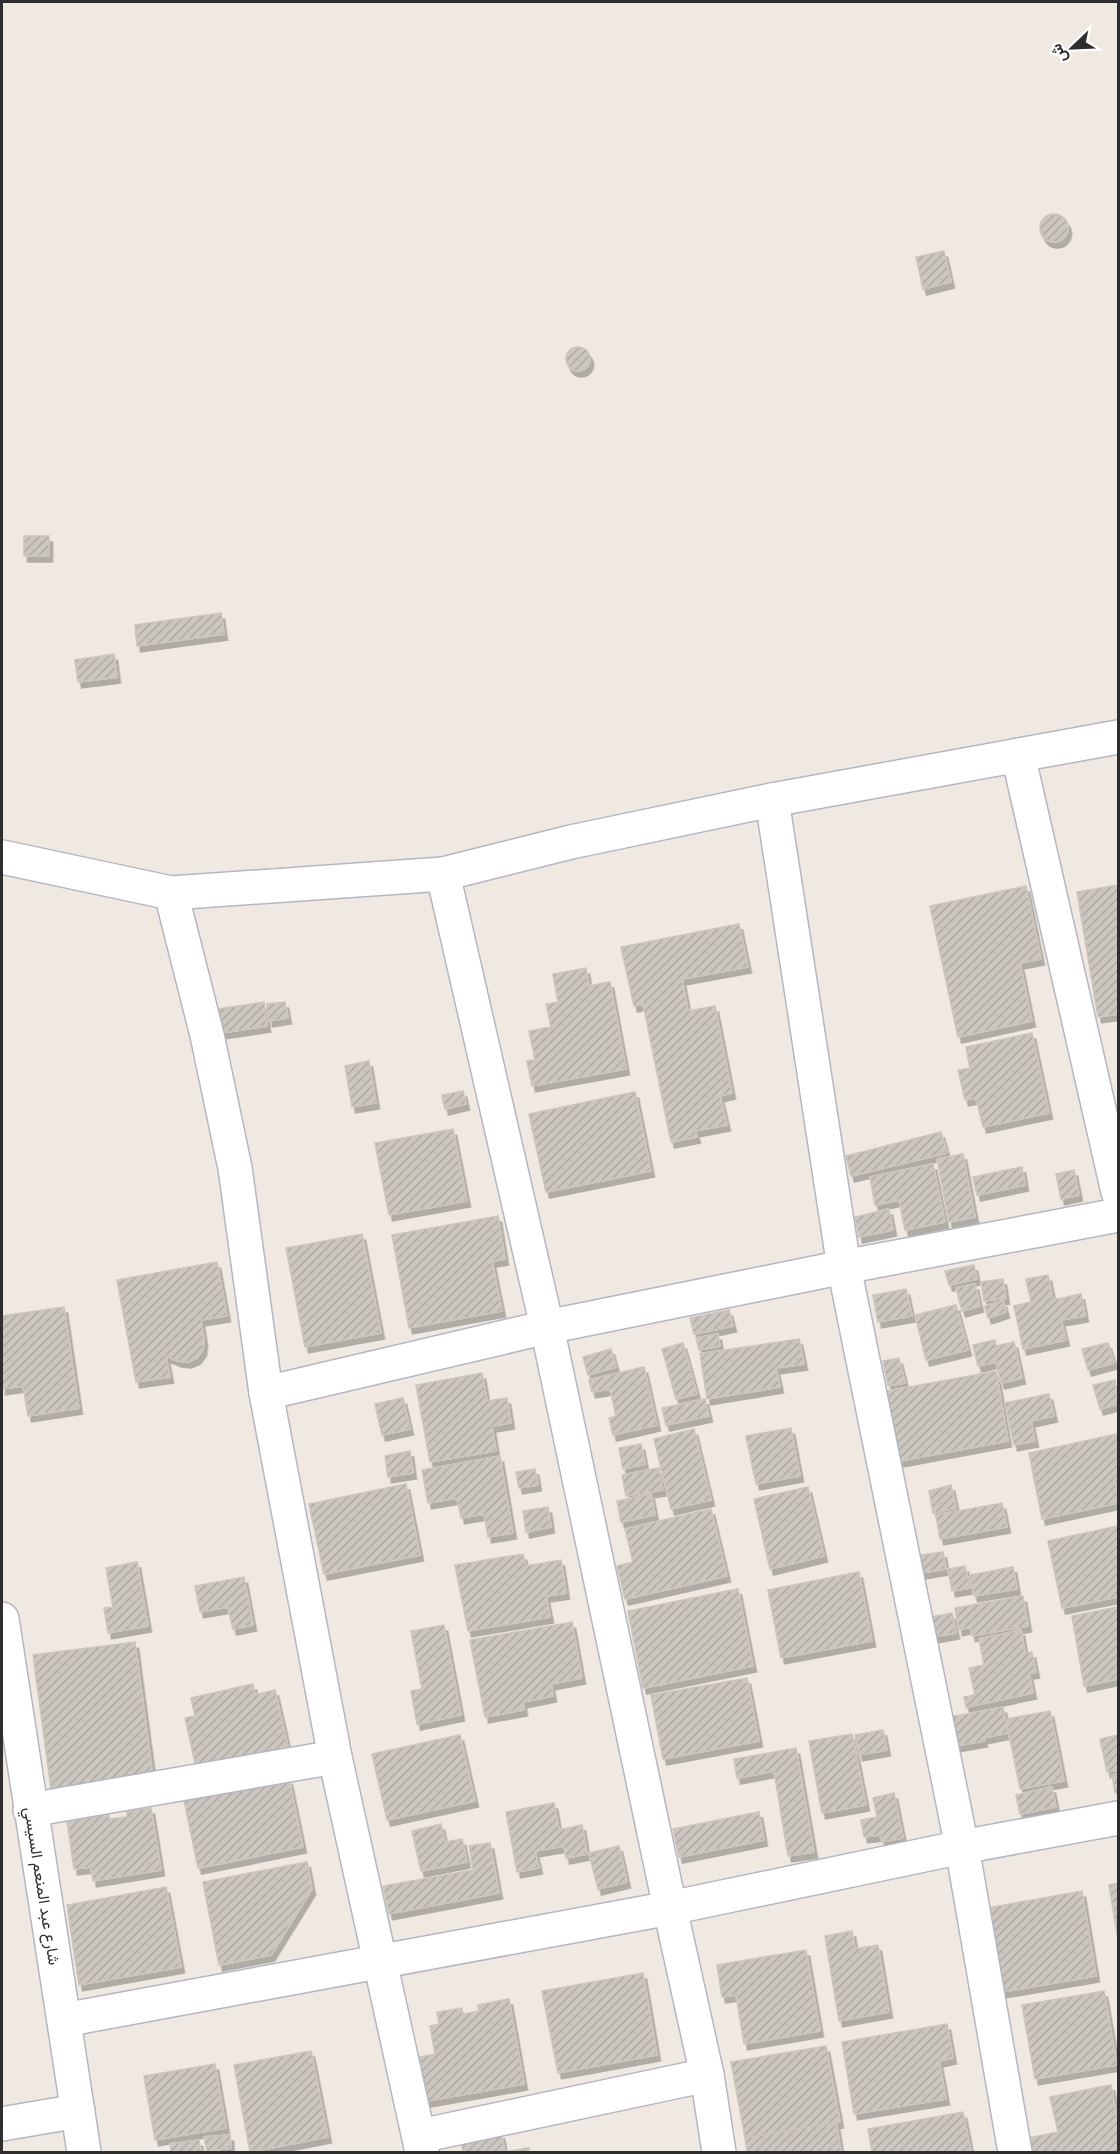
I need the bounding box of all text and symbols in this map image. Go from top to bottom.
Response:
north arrow [1042,18,1102,78]
text: ش [1046,41,1071,66]
street label: شارع عبد المنعم السيسي [16,1806,64,1967]

